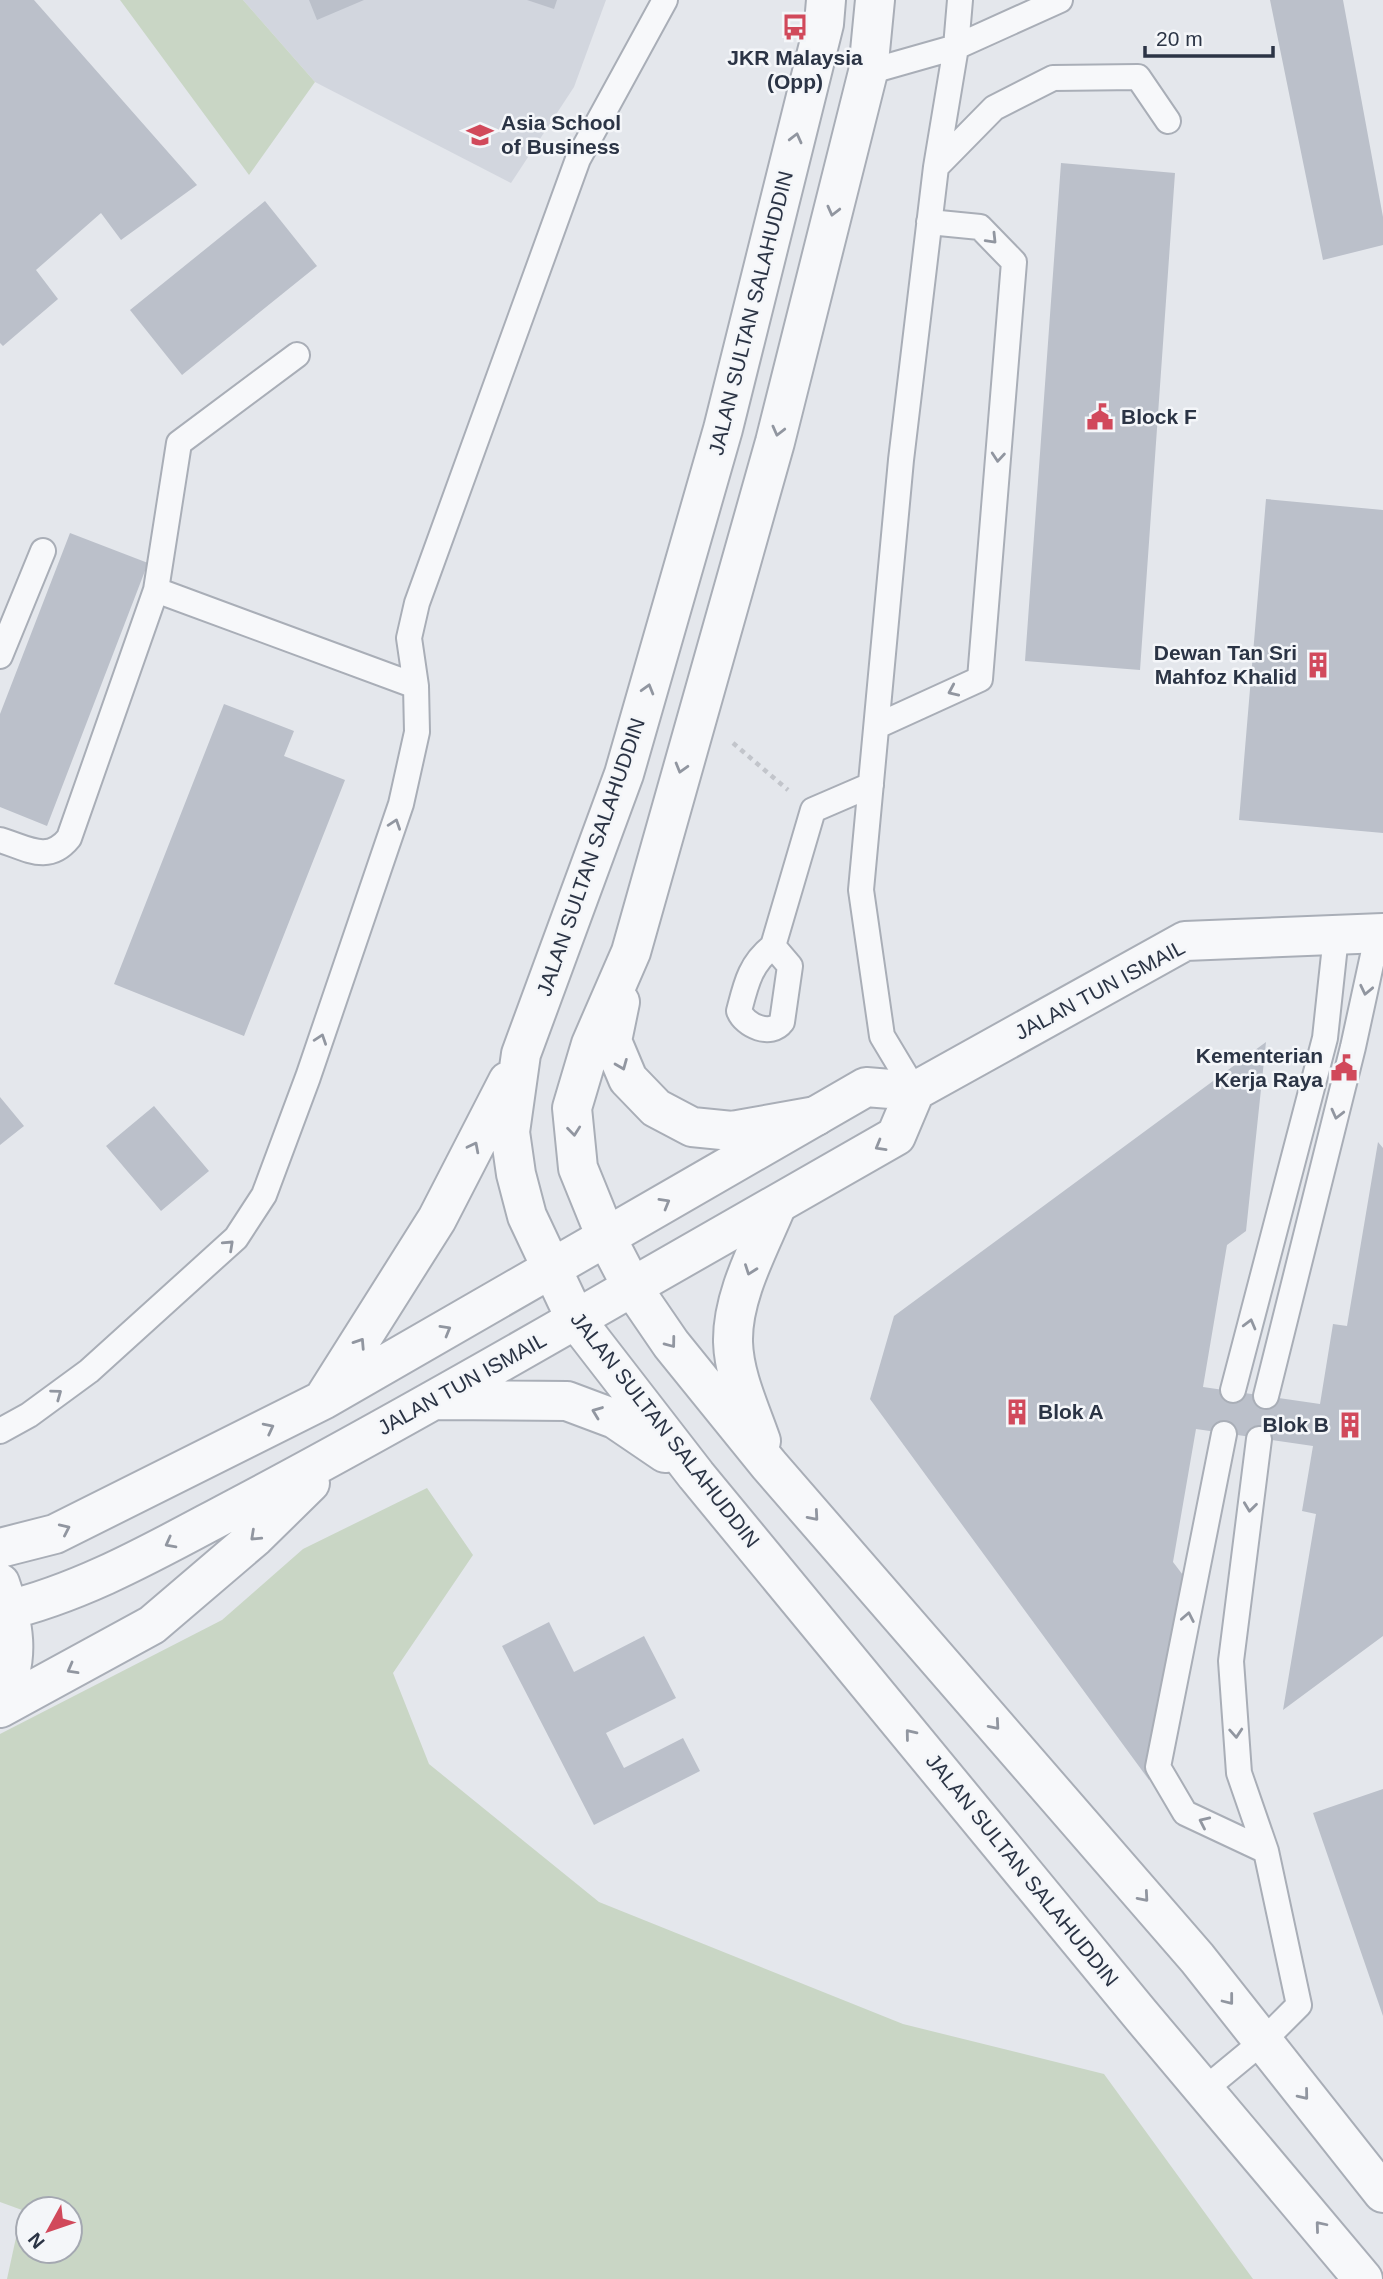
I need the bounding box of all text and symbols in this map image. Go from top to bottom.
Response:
bus stop icon: JKR Malaysia (Opp) [780,12,810,42]
scale bar [1145,14,1273,58]
text: 20 m [1156,27,1203,50]
place label: JKR Malaysia (Opp) [727,46,863,93]
place label: Asia School of Business [501,111,621,158]
school or university icon: Asia School of Business [465,120,495,150]
one-way arrow [788,132,802,144]
street label: JALAN SULTAN SALAHUDDIN [704,168,797,457]
one-way arrow [827,204,841,216]
one-way arrow [983,231,996,244]
public building icon: Block F [1085,402,1115,432]
place label: Block F [1121,405,1197,428]
one-way arrow [772,425,786,437]
one-way arrow [991,452,1006,463]
place label: Dewan Tan Sri Mahfoz Khalid [1154,641,1297,688]
building icon: Dewan Tan Sri Mahfoz Khalid [1303,650,1333,680]
one-way arrow [640,683,655,695]
one-way arrow [948,683,960,697]
street label: JALAN SULTAN SALAHUDDIN [532,715,649,999]
one-way arrow [675,761,689,773]
one-way arrow [386,818,401,830]
street label: JALAN TUN ISMAIL [1011,935,1188,1044]
one-way arrow [1360,984,1374,996]
one-way arrow [313,1033,327,1046]
place label: Kementerian Kerja Raya [1196,1044,1323,1091]
public building icon: Kementerian Kerja Raya [1329,1053,1359,1083]
one-way arrow [614,1059,628,1071]
one-way arrow [1331,1108,1345,1120]
one-way arrow [566,1126,581,1137]
one-way arrow [874,1137,887,1150]
one-way arrow [466,1141,480,1154]
one-way arrow [658,1198,670,1211]
one-way arrow [221,1240,234,1253]
one-way arrow [744,1264,758,1276]
street label: JALAN SULTAN SALAHUDDIN [566,1308,764,1552]
one-way arrow [1242,1319,1256,1331]
one-way arrow [439,1325,451,1338]
street label: JALAN TUN ISMAIL [374,1328,550,1439]
one-way arrow [663,1336,675,1348]
one-way arrow [352,1338,364,1351]
one-way arrow [50,1390,62,1402]
building icon: Blok A [1002,1397,1032,1427]
place label: Blok A [1038,1400,1104,1423]
one-way arrow [591,1406,604,1420]
building icon: Blok B [1335,1410,1365,1440]
place label: Blok B [1262,1413,1329,1436]
one-way arrow [262,1422,274,1436]
one-way arrow [1243,1501,1258,1513]
one-way arrow [806,1508,818,1521]
one-way arrow [58,1523,70,1537]
one-way arrow [250,1528,263,1541]
one-way arrow [165,1534,177,1548]
one-way arrow [1180,1611,1195,1623]
one-way arrow [67,1661,79,1674]
one-way arrow [987,1717,999,1730]
one-way arrow [1228,1728,1243,1739]
one-way arrow [905,1730,918,1742]
street label: JALAN SULTAN SALAHUDDIN [922,1749,1123,1990]
one-way arrow [1199,1816,1211,1830]
one-way arrow [1136,1889,1148,1902]
one-way arrow [1221,1992,1234,2005]
one-way arrow [1296,2087,1309,2099]
north arrow [14,2195,84,2265]
one-way arrow [1315,2222,1328,2234]
text: N [24,2229,49,2253]

